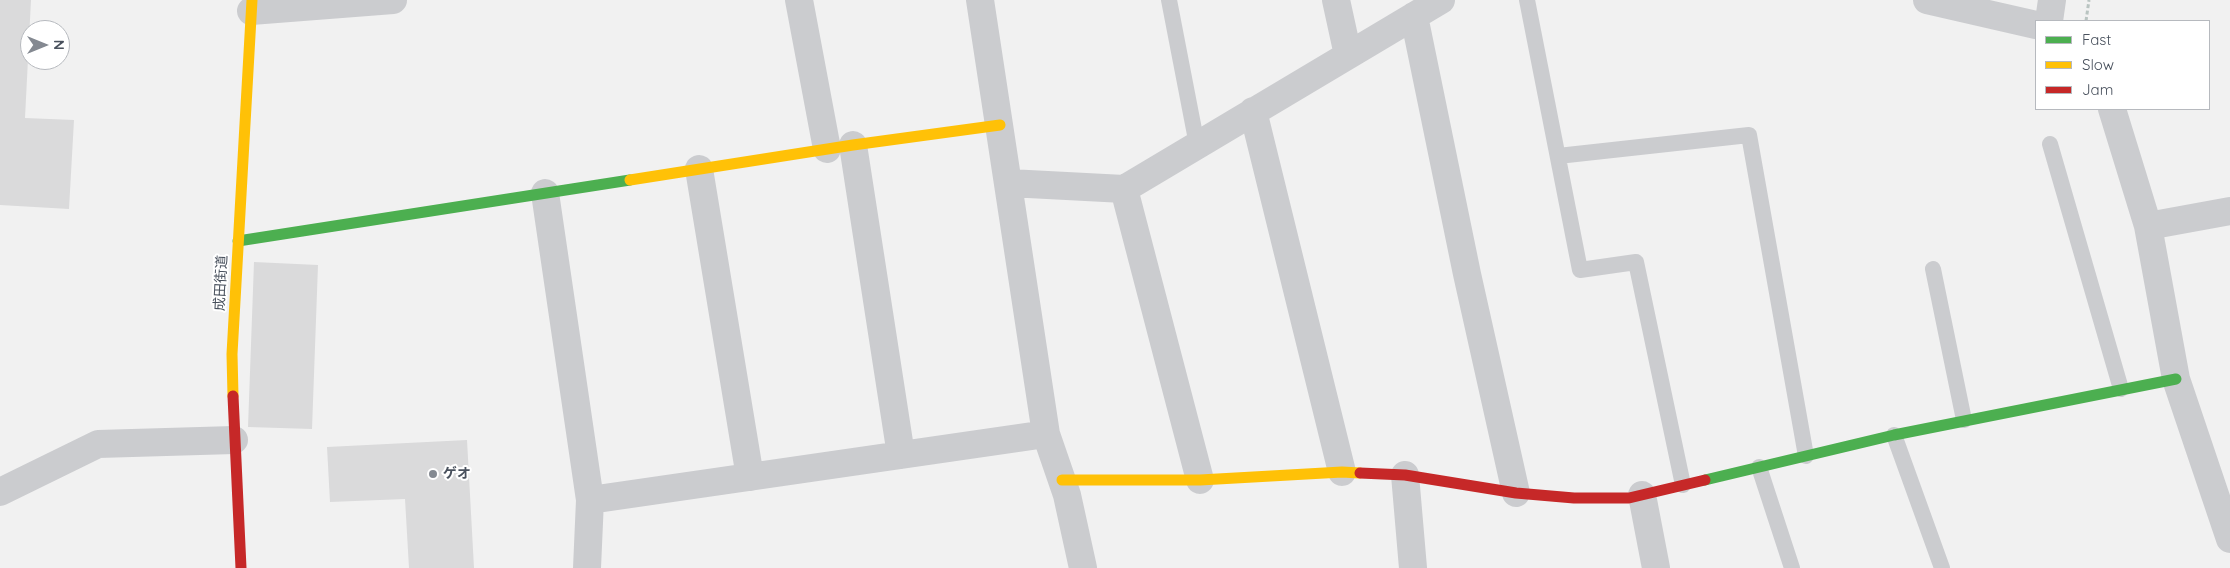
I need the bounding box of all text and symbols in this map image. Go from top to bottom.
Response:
north arrow [20,20,70,70]
legend [2035,20,2210,110]
text: Fast [2082,30,2111,49]
text: N [50,40,68,50]
text: Slow [2082,55,2114,74]
text: Jam [2082,80,2113,99]
street label: 成田街道 [211,255,231,311]
place label: ゲオ [443,466,471,482]
marker: ゲオ [427,468,439,480]

